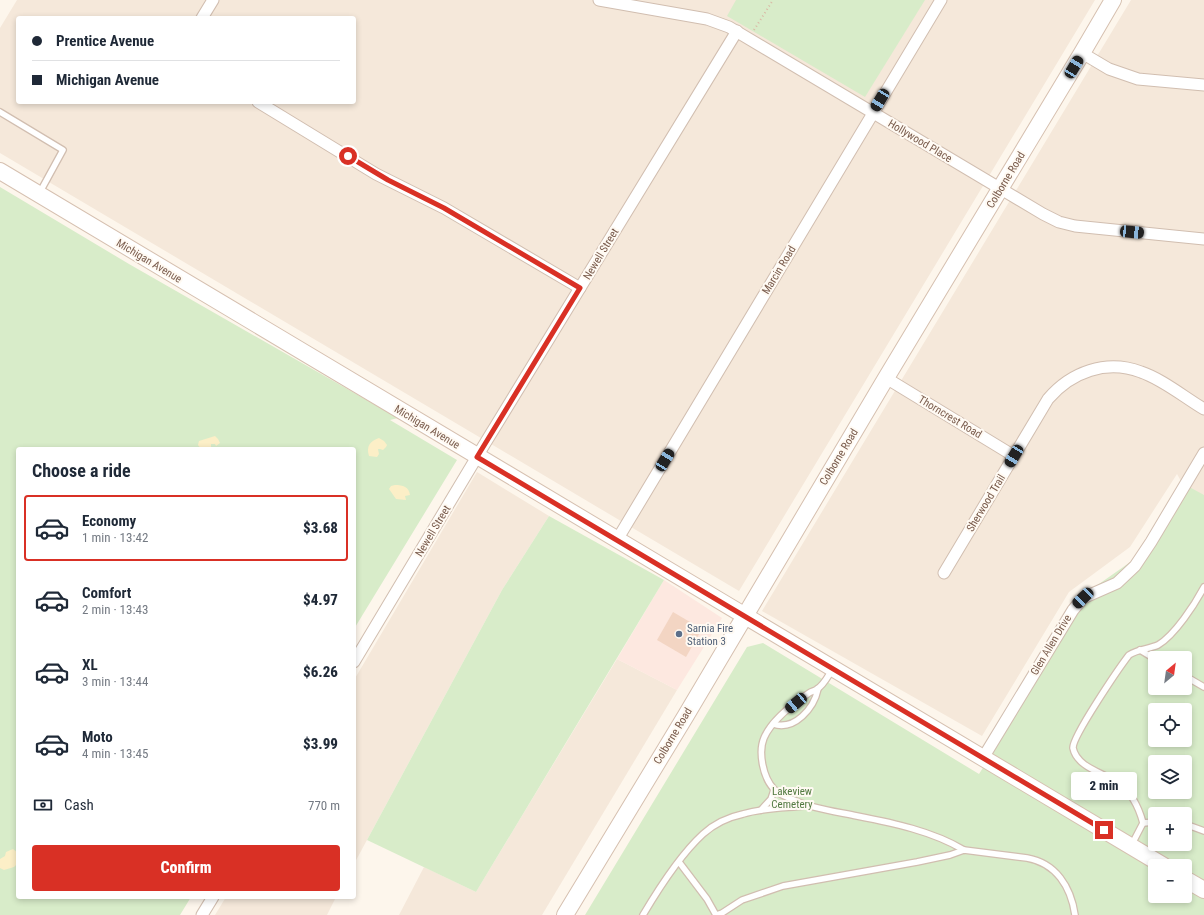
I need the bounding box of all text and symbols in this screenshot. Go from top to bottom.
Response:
text: Prentice Avenue [56,32,154,50]
car [1063,54,1085,80]
text: Michigan Avenue [56,71,159,89]
car [869,87,891,113]
street label: Hollywood Place [886,117,954,165]
route start [339,147,357,165]
street label: Colborne Road [984,149,1028,211]
car [1119,225,1145,239]
street label: Newell Street [581,226,621,282]
street label: Michigan Avenue [114,236,184,286]
street label: Marcin Road [759,243,799,297]
street label: Thorncrest Road [916,393,984,441]
street label: Michigan Avenue [392,402,462,452]
street label: Colborne Road [817,426,861,488]
car [1003,443,1025,469]
car [654,447,676,473]
text: Choose a ride [32,460,131,481]
street label: Sherwood Trail [964,472,1008,534]
street label: Newell Street [413,503,453,559]
icon: car [34,510,70,546]
text: Economy [82,512,136,530]
text: $3.68 [303,519,338,537]
text: 1 min · 13:42 [82,530,148,545]
icon: car [34,582,70,618]
text: Comfort [82,584,131,602]
car [1070,585,1096,611]
text: $4.97 [303,591,338,609]
text: 2 min · 13:43 [82,602,148,617]
street label: Glen Allen Drive [1028,612,1074,678]
place label: Sarnia Fire Station 3 [687,622,733,648]
marker: Sarnia Fire Station 3 [674,629,684,639]
north arrow [1148,651,1192,695]
map controls [1148,651,1192,903]
icon: car [34,654,70,690]
text: XL [82,656,98,674]
text: $6.26 [303,663,338,681]
text: 3 min · 13:44 [82,674,148,689]
car [783,691,809,715]
button: locate [1148,703,1192,747]
street label: Colborne Road [651,705,695,767]
icon: car [34,726,70,762]
text: Moto [82,728,113,746]
text: $3.99 [303,735,338,753]
text: 4 min · 13:45 [82,746,148,761]
button: layers [1148,755,1192,799]
callout: 2 min [1071,772,1137,800]
text: 2 min [1090,778,1118,793]
park label: Lakeview Cemetery [771,785,813,811]
icon: cash [32,794,54,816]
text: Cash [64,796,94,814]
text: 770 m [308,798,340,813]
button: + [1148,807,1192,851]
route end [1095,821,1113,839]
button: Confirm [32,845,340,891]
button: − [1148,859,1192,903]

